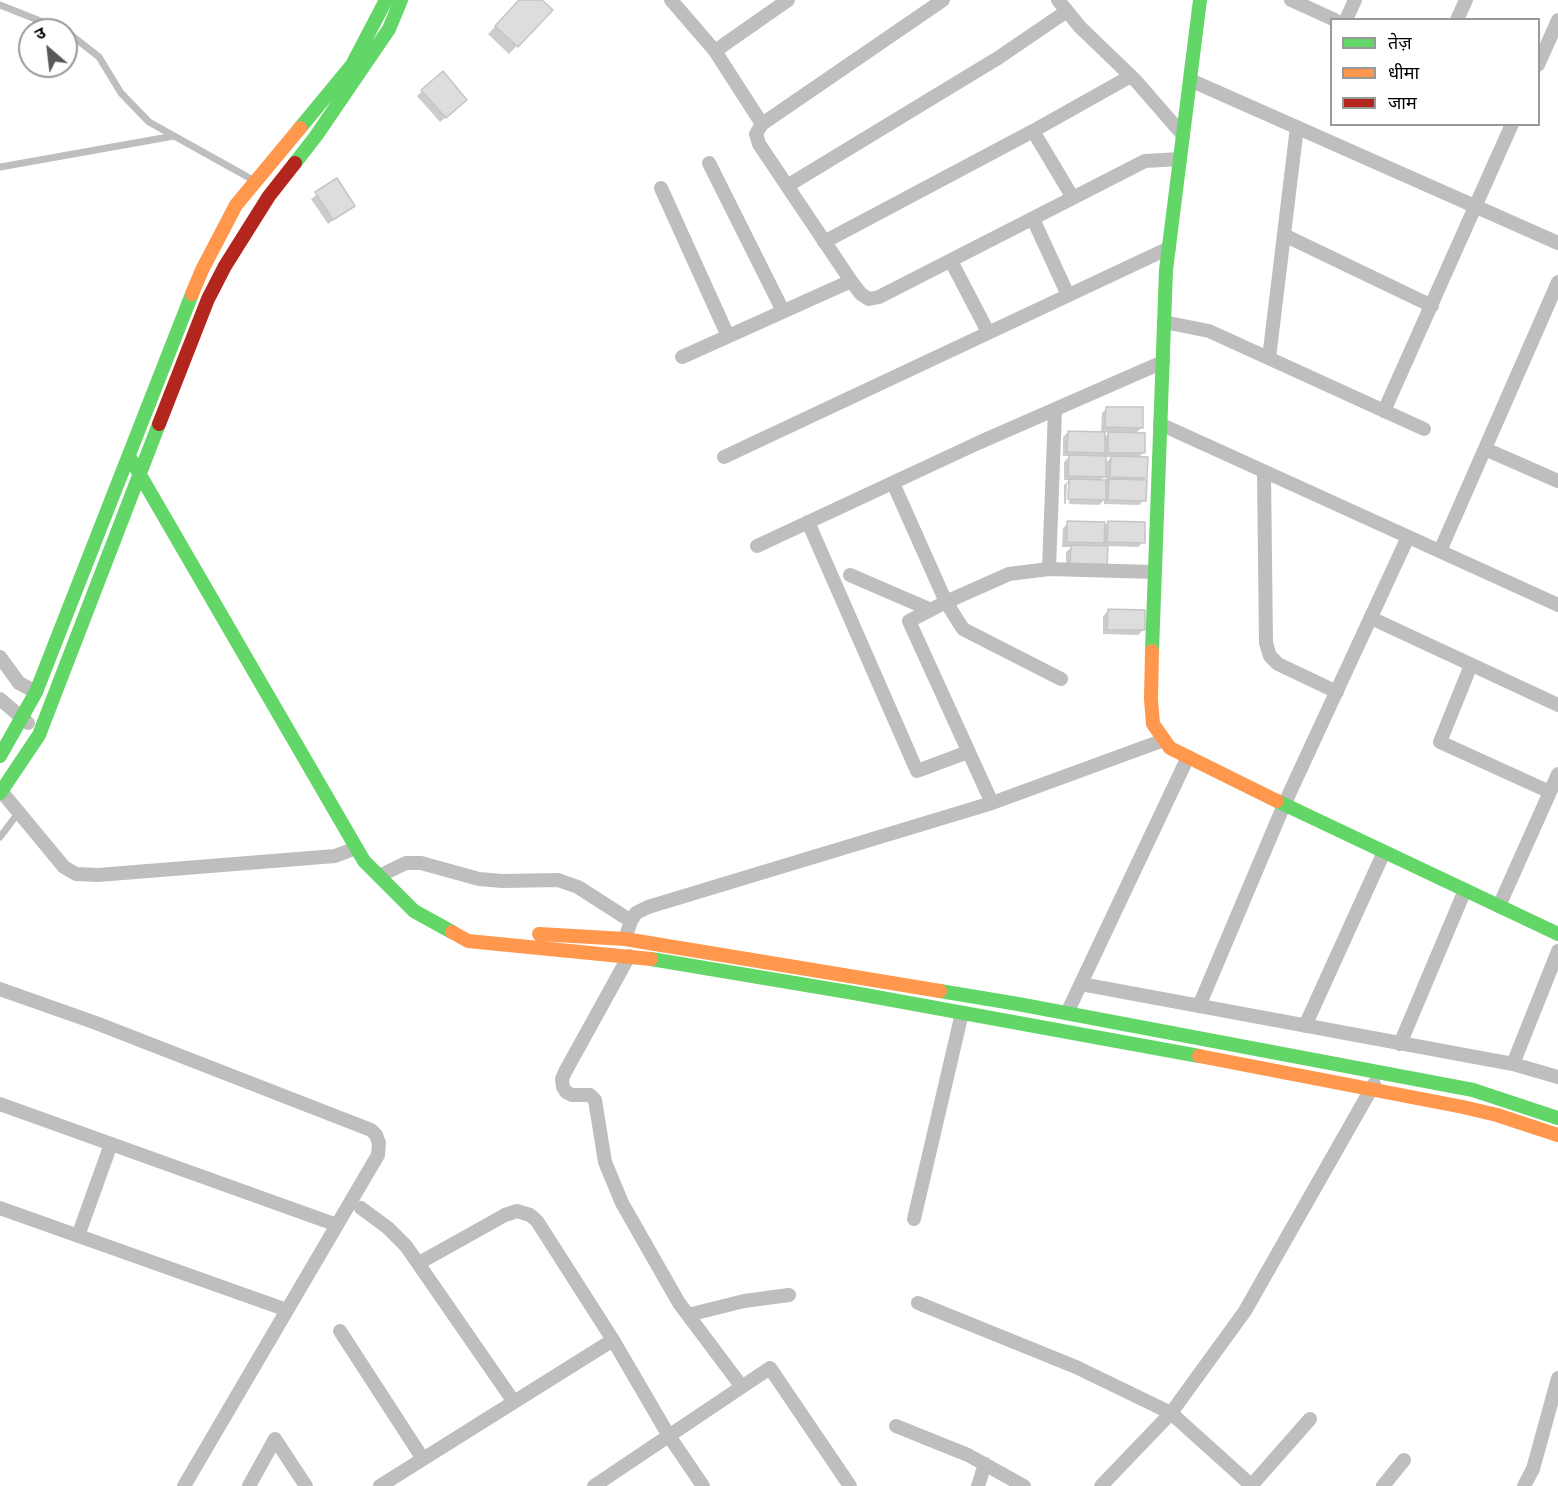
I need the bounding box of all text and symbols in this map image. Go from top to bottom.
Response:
north arrow [18,18,78,78]
legend [1330,18,1540,126]
text: उ [31,22,49,45]
text: तेज़ [1388,31,1412,54]
text: धीमा [1388,61,1419,84]
text: जाम [1388,91,1417,114]

